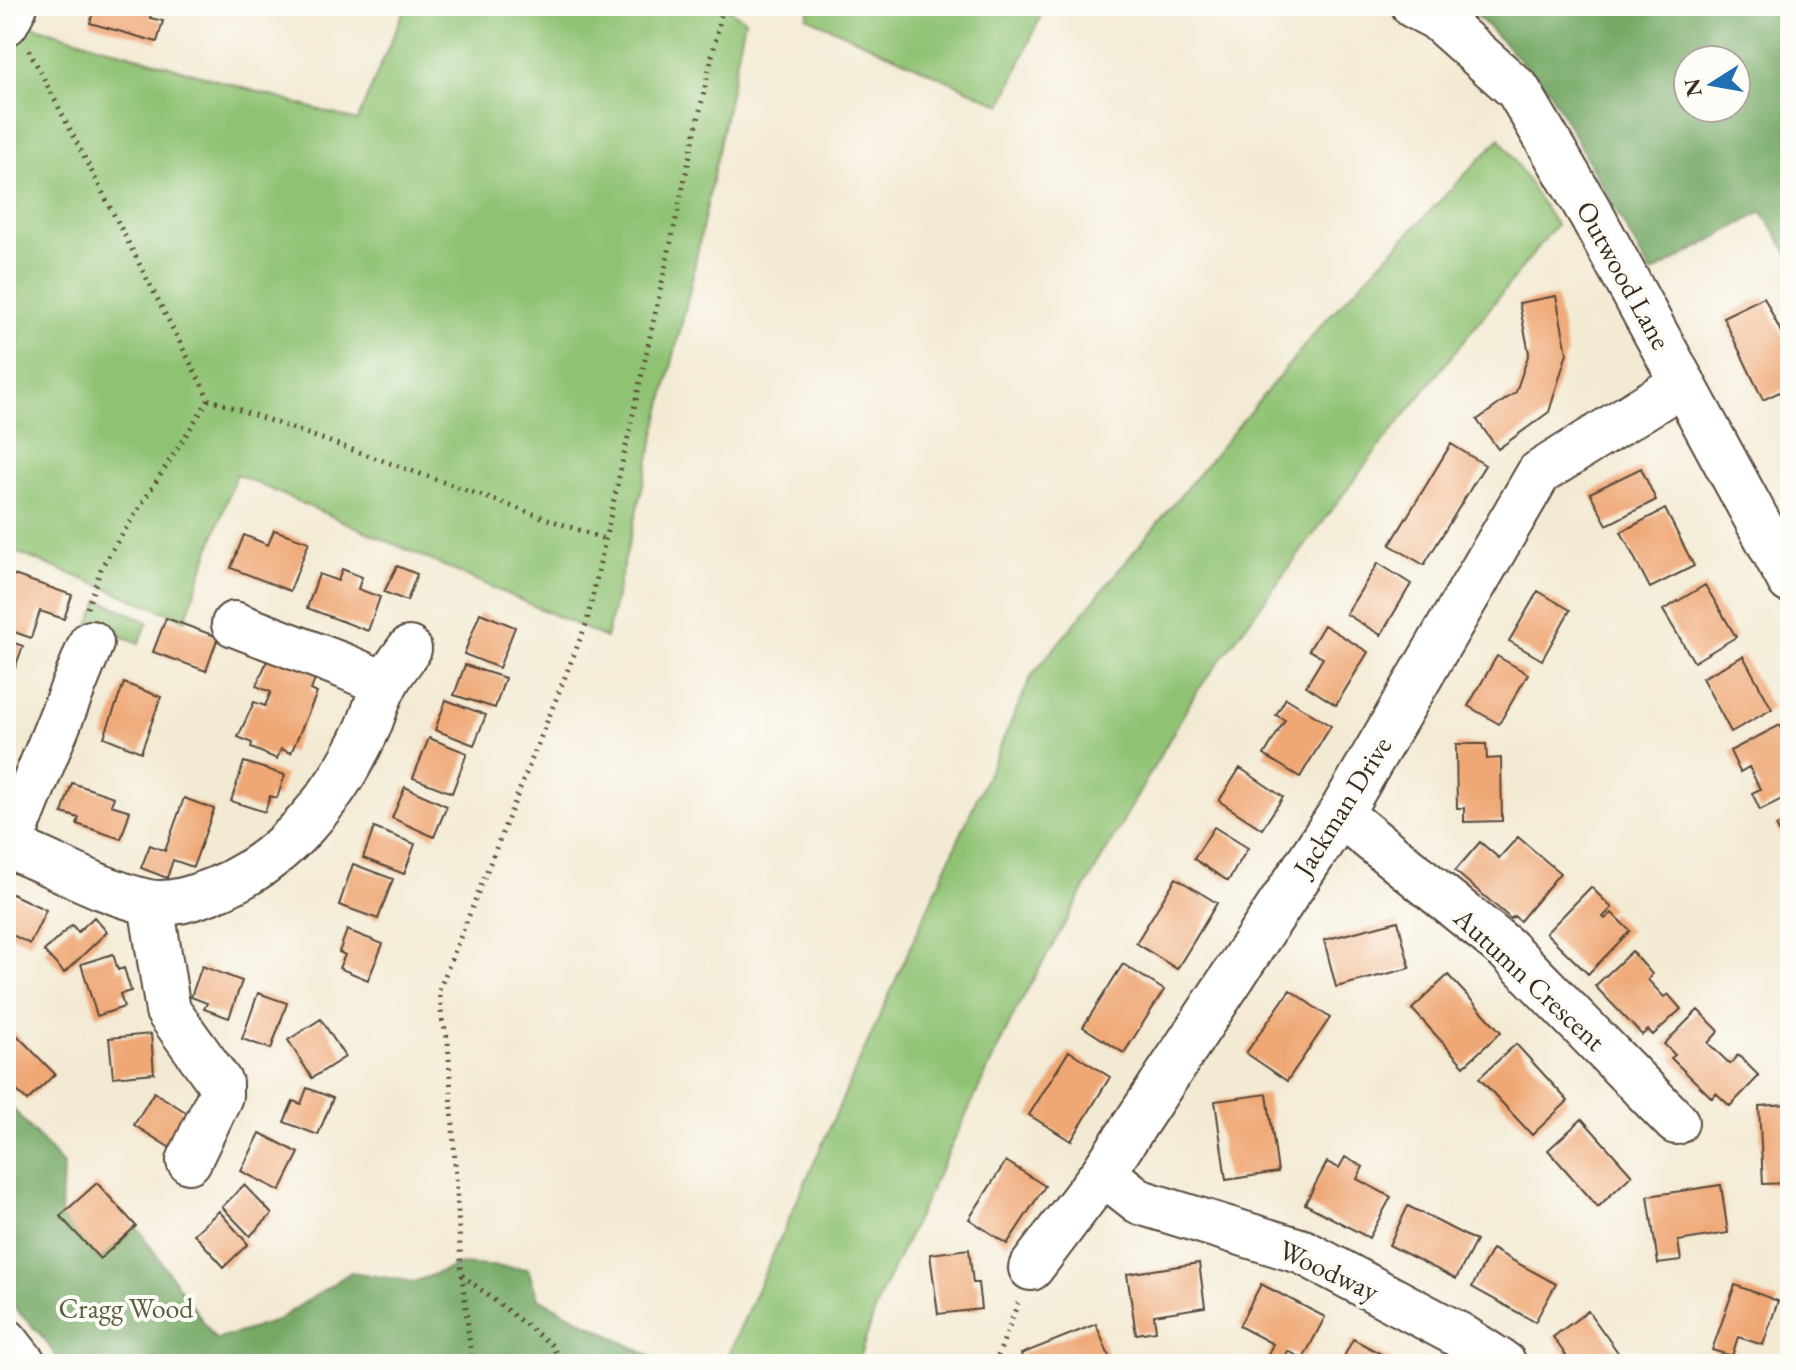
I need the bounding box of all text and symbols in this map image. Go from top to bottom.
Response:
north arrow [1672,44,1752,124]
text: N [1677,76,1709,99]
street label: Outwood Lane [1568,195,1680,356]
street label: Jackman Drive [1284,729,1399,884]
street label: Autumn Crescent [1446,899,1614,1059]
street label: Woodway [1273,1231,1386,1309]
park label: Cragg Wood [58,1290,194,1326]

